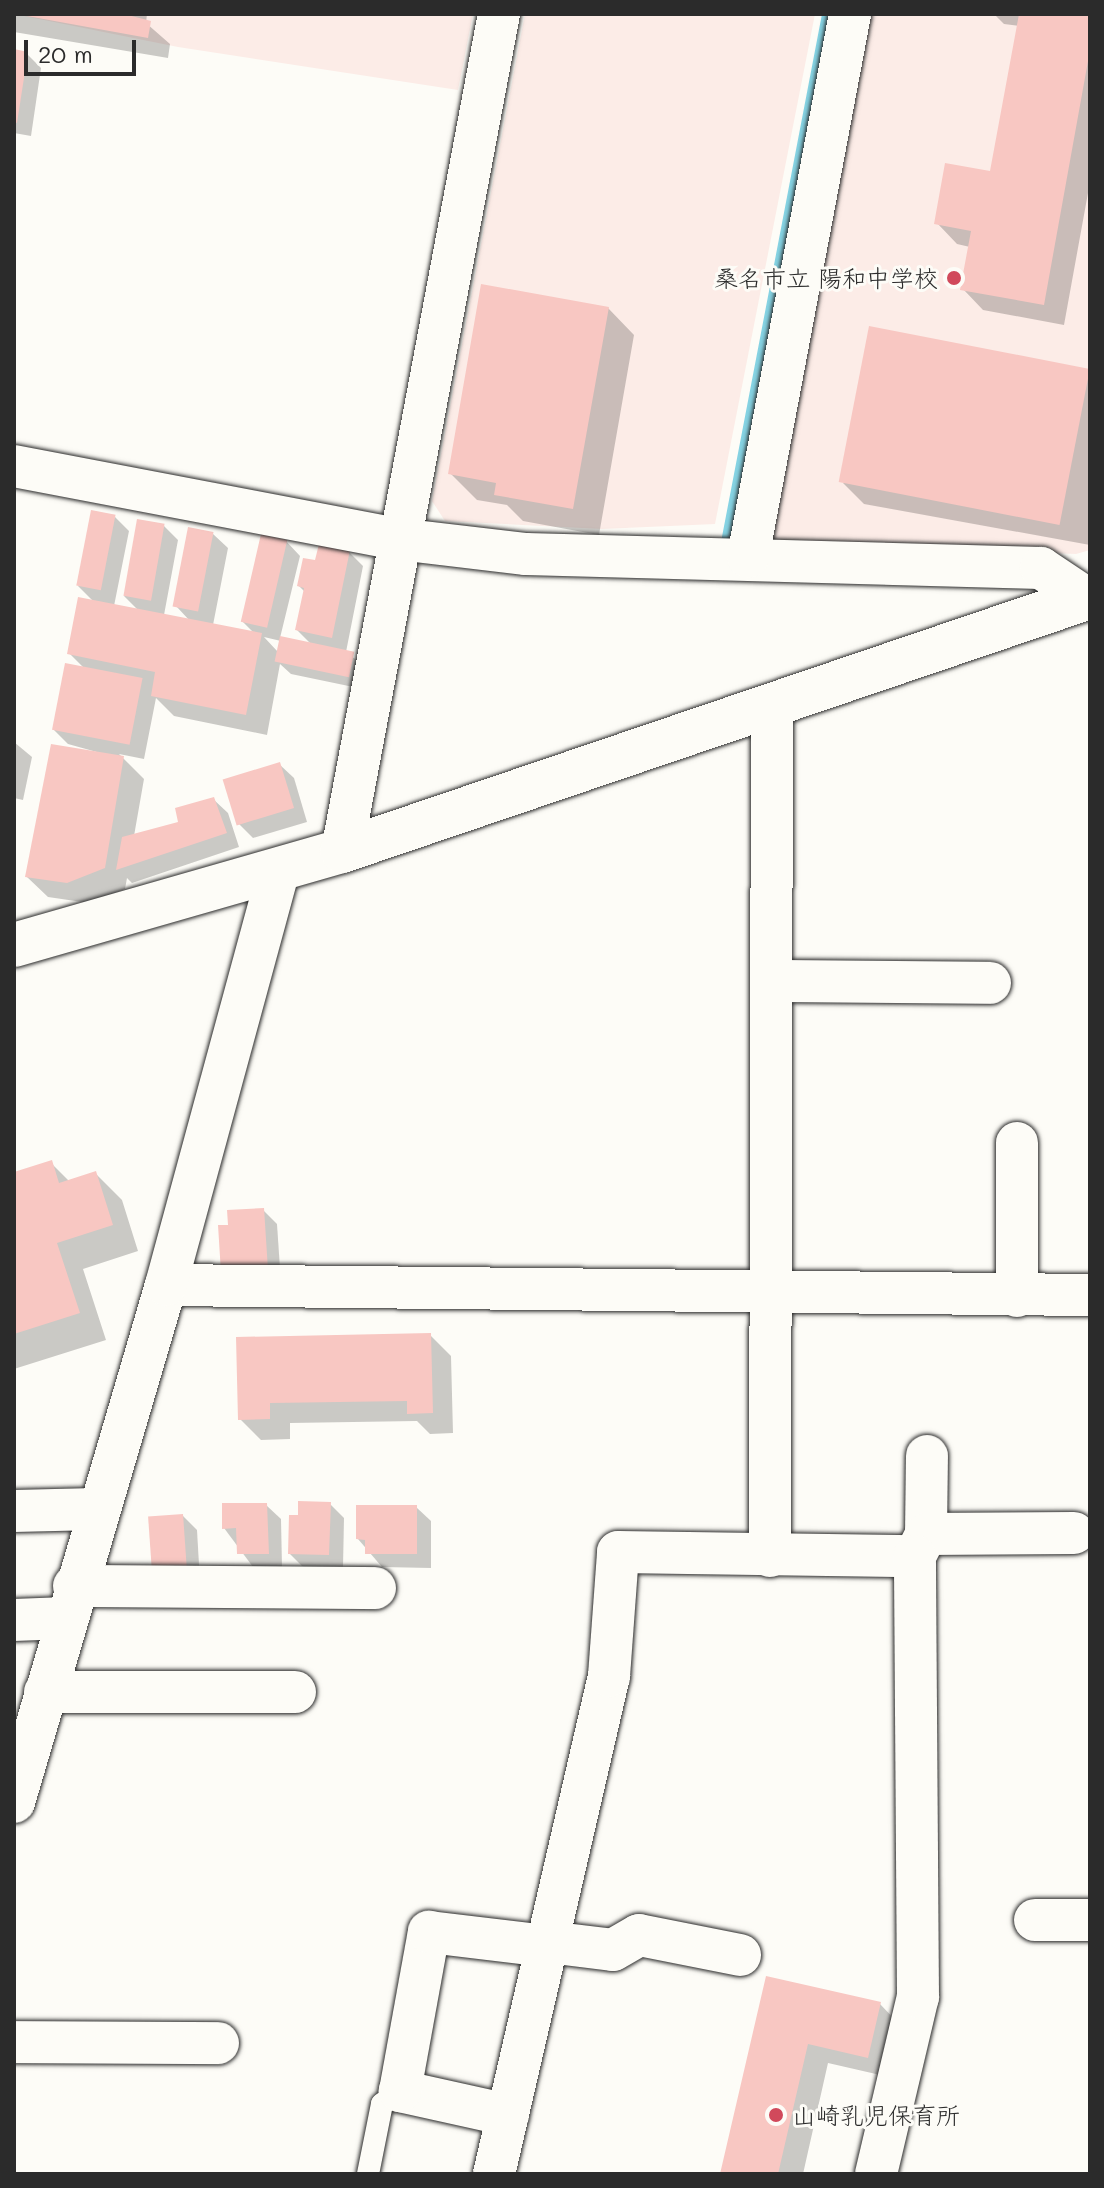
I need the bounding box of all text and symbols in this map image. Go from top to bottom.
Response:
scale bar [28,24,140,74]
text: 20 m [38,38,93,69]
place label: 桑名市立 陽和中学校 [714,264,938,292]
marker: 桑名市立 陽和中学校 [945,269,963,287]
place label: 山崎乳児保育所 [792,2101,960,2129]
marker: 山崎乳児保育所 [767,2106,785,2124]

